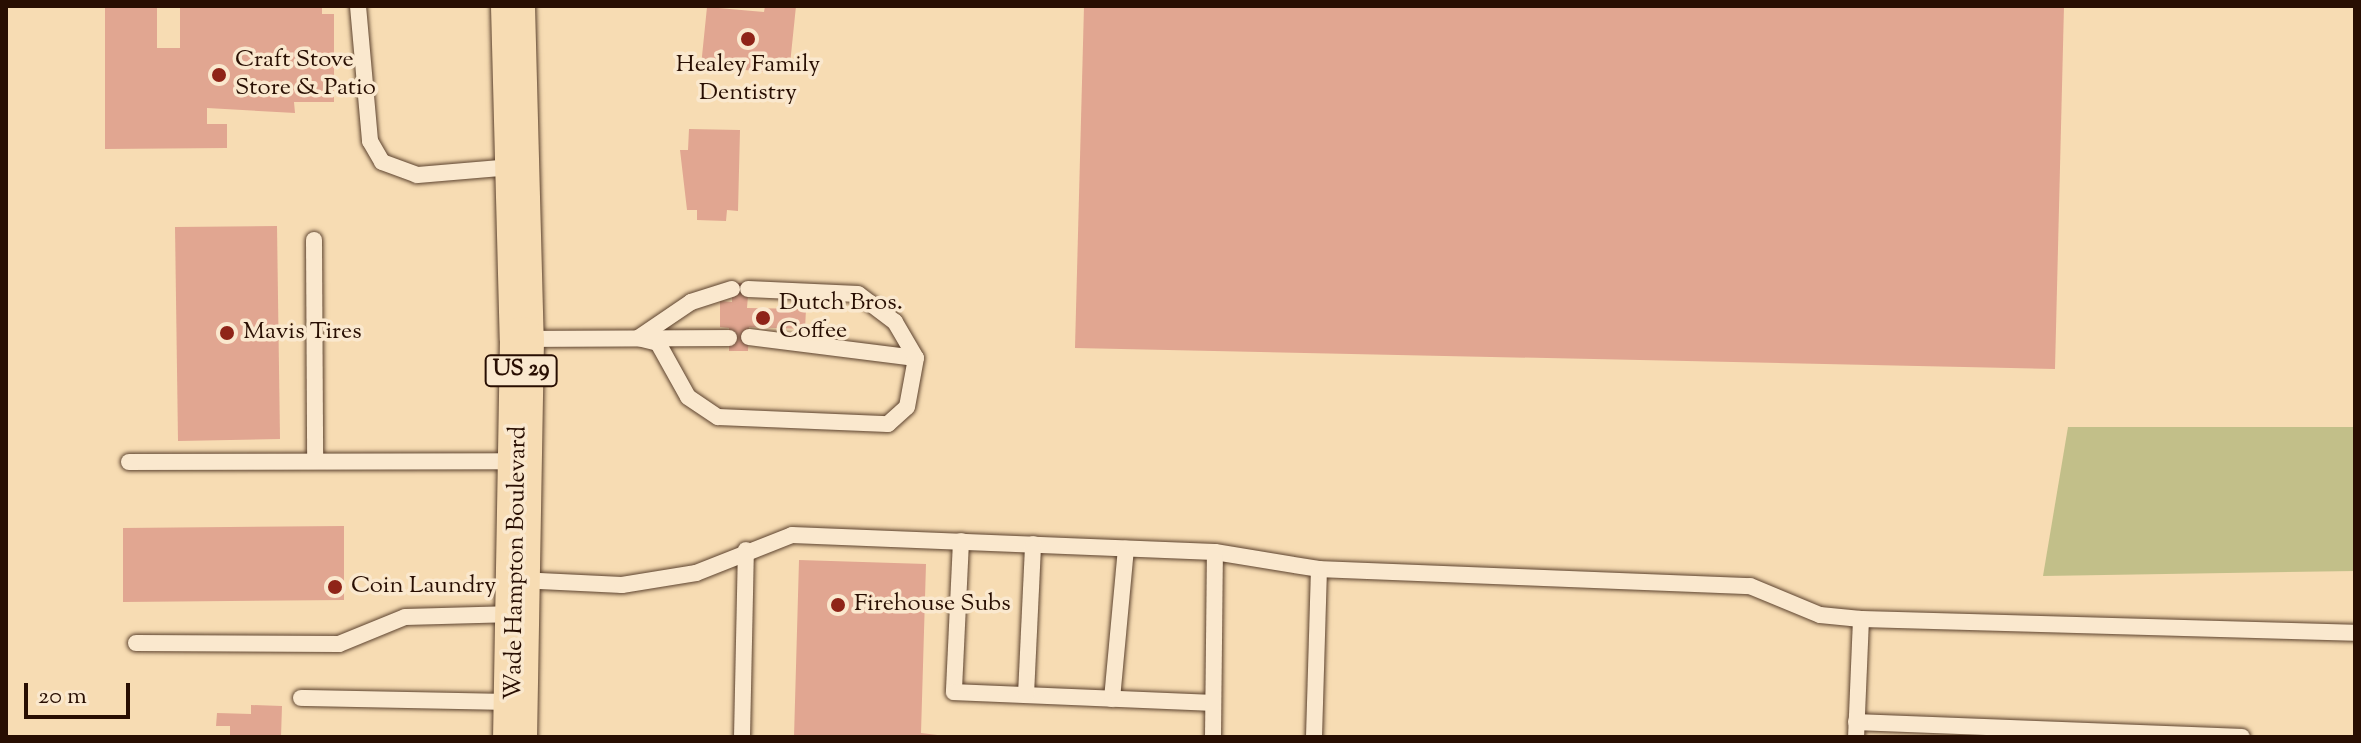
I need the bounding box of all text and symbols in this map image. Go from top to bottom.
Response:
marker: Healey Family Dentistry [739,30,757,48]
place label: Craft Stove Store & Patio [235,47,376,103]
place label: Healey Family Dentistry [676,52,820,108]
marker: Craft Stove Store & Patio [210,66,228,84]
place label: Dutch Bros. Coffee [779,290,903,346]
marker: Dutch Bros. Coffee [754,309,772,327]
place label: Mavis Tires [243,319,362,347]
marker: Mavis Tires [218,324,236,342]
road number: US 29 [483,353,559,389]
street label: Wade Hampton Boulevard [500,426,534,700]
place label: Coin Laundry [351,573,496,601]
marker: Coin Laundry [326,578,344,596]
place label: Firehouse Subs [854,591,1011,619]
marker: Firehouse Subs [829,596,847,614]
scale bar [28,667,134,717]
text: 20 m [38,680,87,714]

